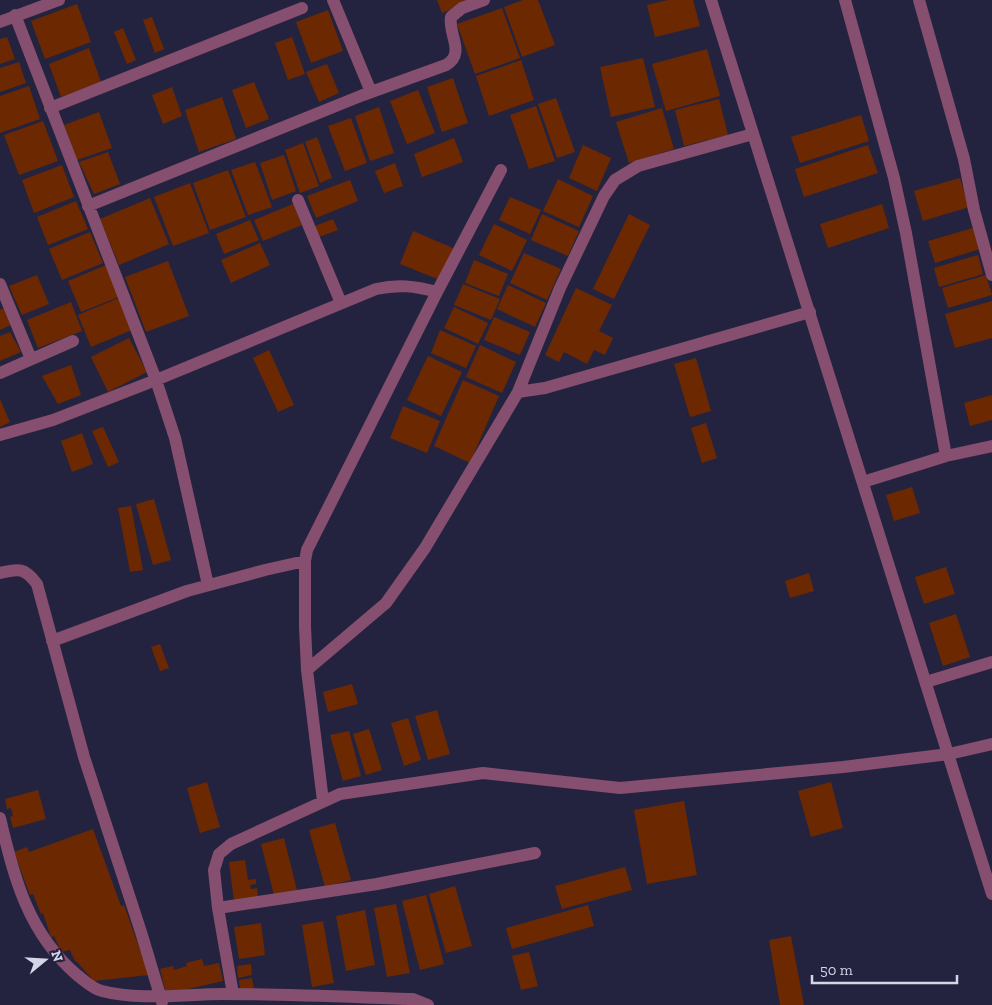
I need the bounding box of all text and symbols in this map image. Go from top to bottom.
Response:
north arrow [20,935,70,985]
text: N [47,948,67,964]
scale bar [812,952,957,984]
text: 50 m [820,961,853,979]

